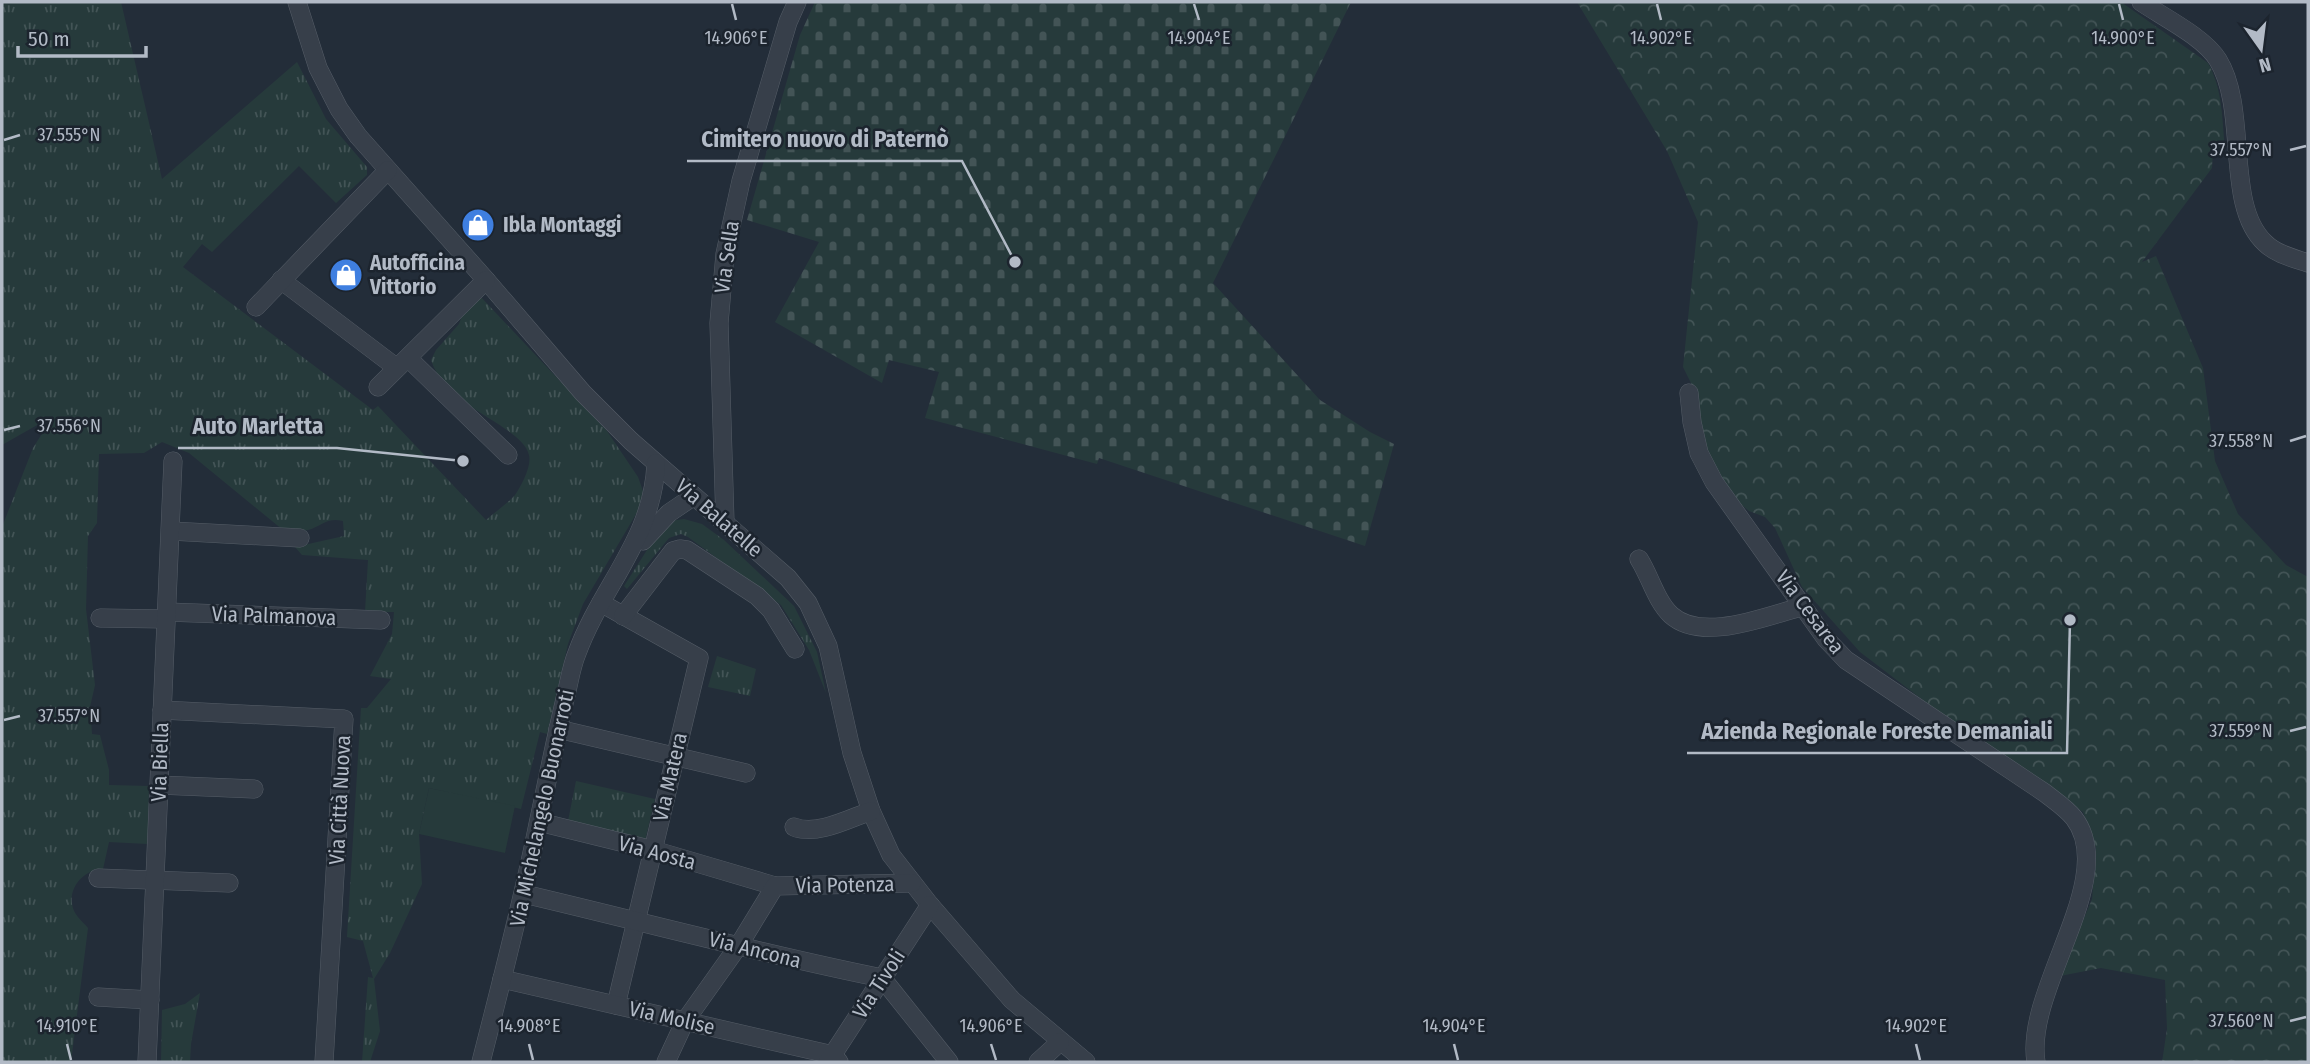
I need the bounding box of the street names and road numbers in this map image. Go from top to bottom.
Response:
street label: Via Sella [709,219,745,295]
street label: Via Balatelle [670,473,768,563]
street label: Via Cesarea [1770,565,1850,659]
street label: Via Palmanova [211,601,337,631]
street label: Via Michelangelo Buonarroti [504,687,580,929]
street label: Via Biella [146,722,174,802]
street label: Via Matera [647,730,693,824]
street label: Via Città Nuova [324,734,356,866]
street label: Via Aosta [615,830,699,876]
street label: Via Potenza [795,871,895,899]
street label: Via Ancona [706,926,804,974]
street label: Via Tivoli [847,944,911,1024]
street label: Via Molise [627,996,717,1040]

